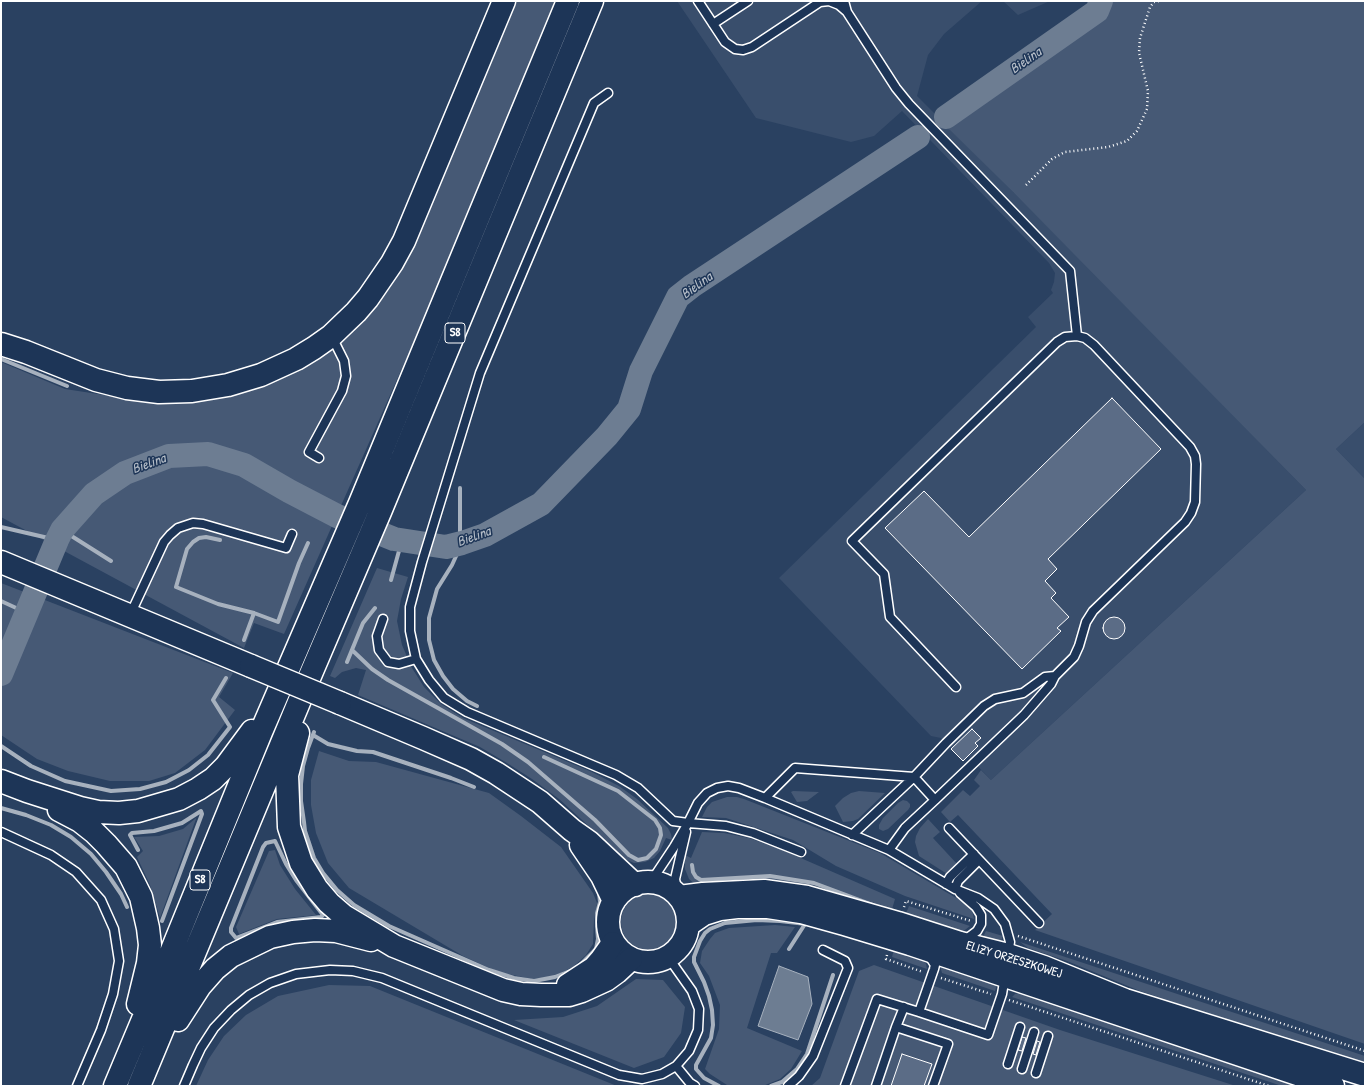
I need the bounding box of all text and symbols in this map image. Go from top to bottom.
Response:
water label: Bielina [1007,44,1045,78]
water label: Bielina [678,269,716,303]
road number: S8 [445,323,465,343]
water label: Bielina [130,450,168,478]
water label: Bielina [455,523,493,551]
road number: S8 [190,870,210,890]
street label: ELIZY ORZESZKOWEJ [964,938,1064,982]

